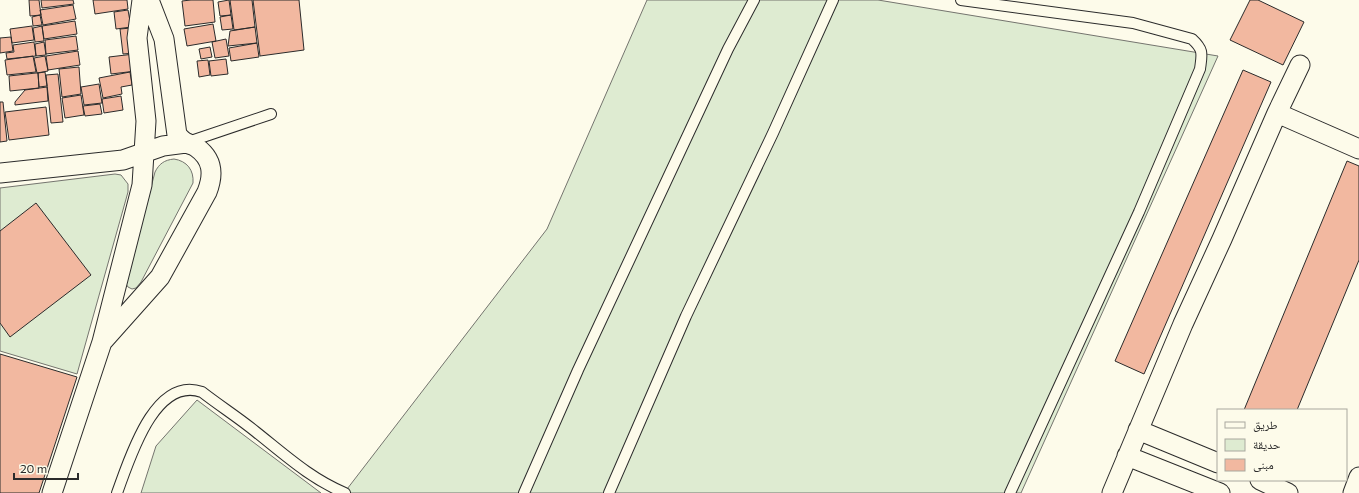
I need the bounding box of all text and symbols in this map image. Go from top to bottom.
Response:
legend [1217,409,1347,481]
text: طريق [1253,417,1278,432]
text: حديقة [1253,437,1281,452]
scale bar [14,455,78,481]
text: مبنى [1253,457,1274,472]
text: 20 m [20,461,47,475]

